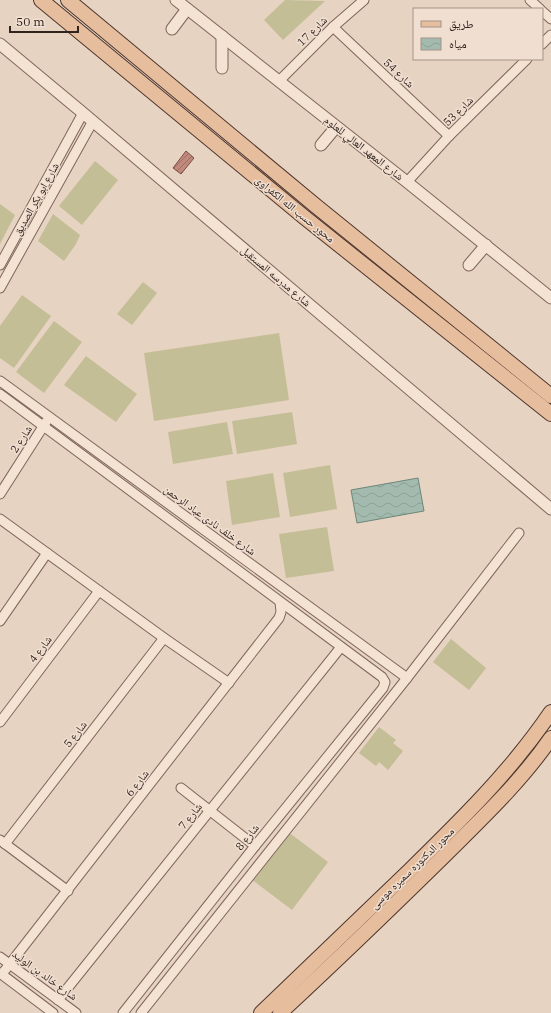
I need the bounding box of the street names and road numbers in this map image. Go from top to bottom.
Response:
street label: شارع 17 [294,13,330,49]
street label: شارع 54 [381,55,417,91]
street label: شارع 53 [440,93,476,129]
street label: شارع المعهد العالي للعلوم [320,113,407,185]
street label: شارع ابو بكر الصديق [10,160,62,238]
street label: محور حسب الله الكفراوى [252,173,338,245]
street label: شارع مدرسه المستقبل [238,243,314,309]
street label: شارع 2 [7,423,35,455]
street label: شارع خلف نادى عباد الرحمن [161,482,259,558]
street label: شارع 4 [25,633,55,665]
street label: شارع 5 [60,718,90,750]
street label: شارع 6 [122,767,152,799]
street label: شارع 7 [175,800,205,832]
street label: شارع 8 [232,821,262,853]
street label: محور الدكتوره سميره موسى [367,824,457,912]
street label: شارع خالد بن الوليد [10,947,80,1003]

